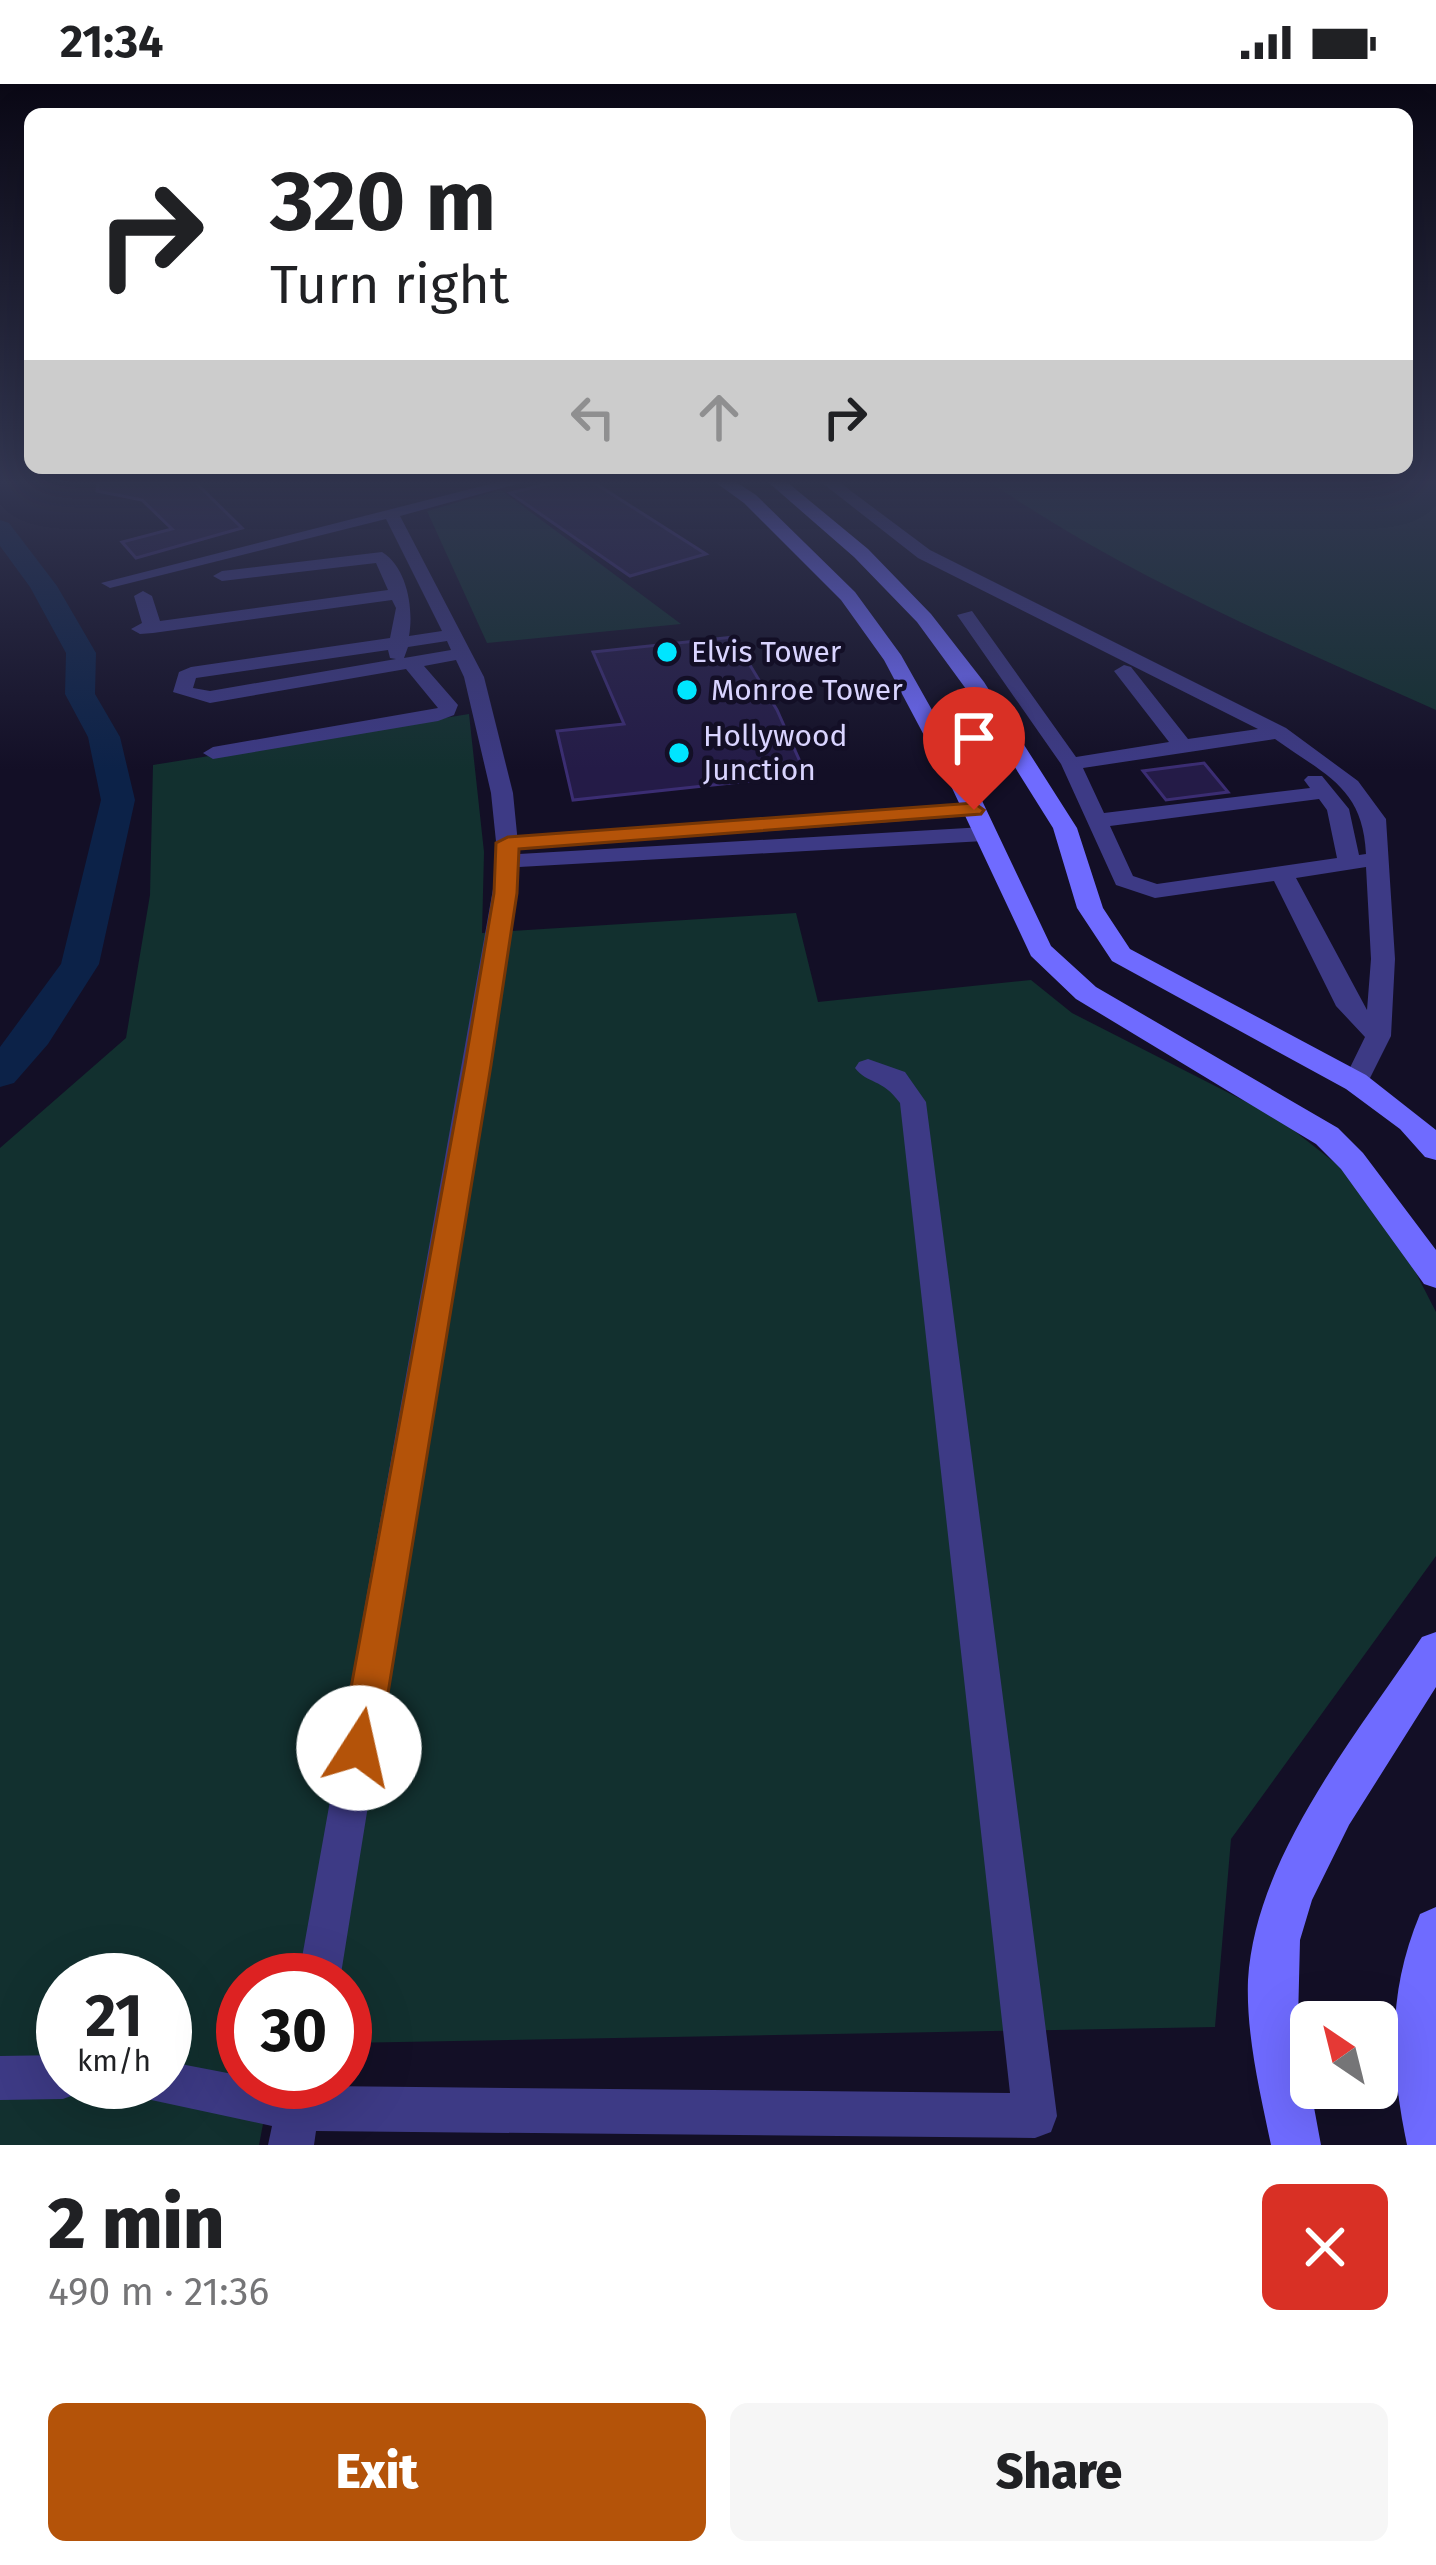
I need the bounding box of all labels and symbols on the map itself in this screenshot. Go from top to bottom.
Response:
place label: Elvis Tower [691,634,842,670]
marker: Elvis Tower [654,639,680,665]
place label: Monroe Tower [711,672,903,708]
marker: Monroe Tower [674,677,700,703]
pin [923,687,1025,810]
place label: Hollywood Junction [703,718,847,788]
marker: Hollywood Junction [666,740,692,766]
position arrow [296,1685,422,1811]
speed limit sign: 30 [216,1953,372,2109]
north arrow [1290,2001,1398,2109]

